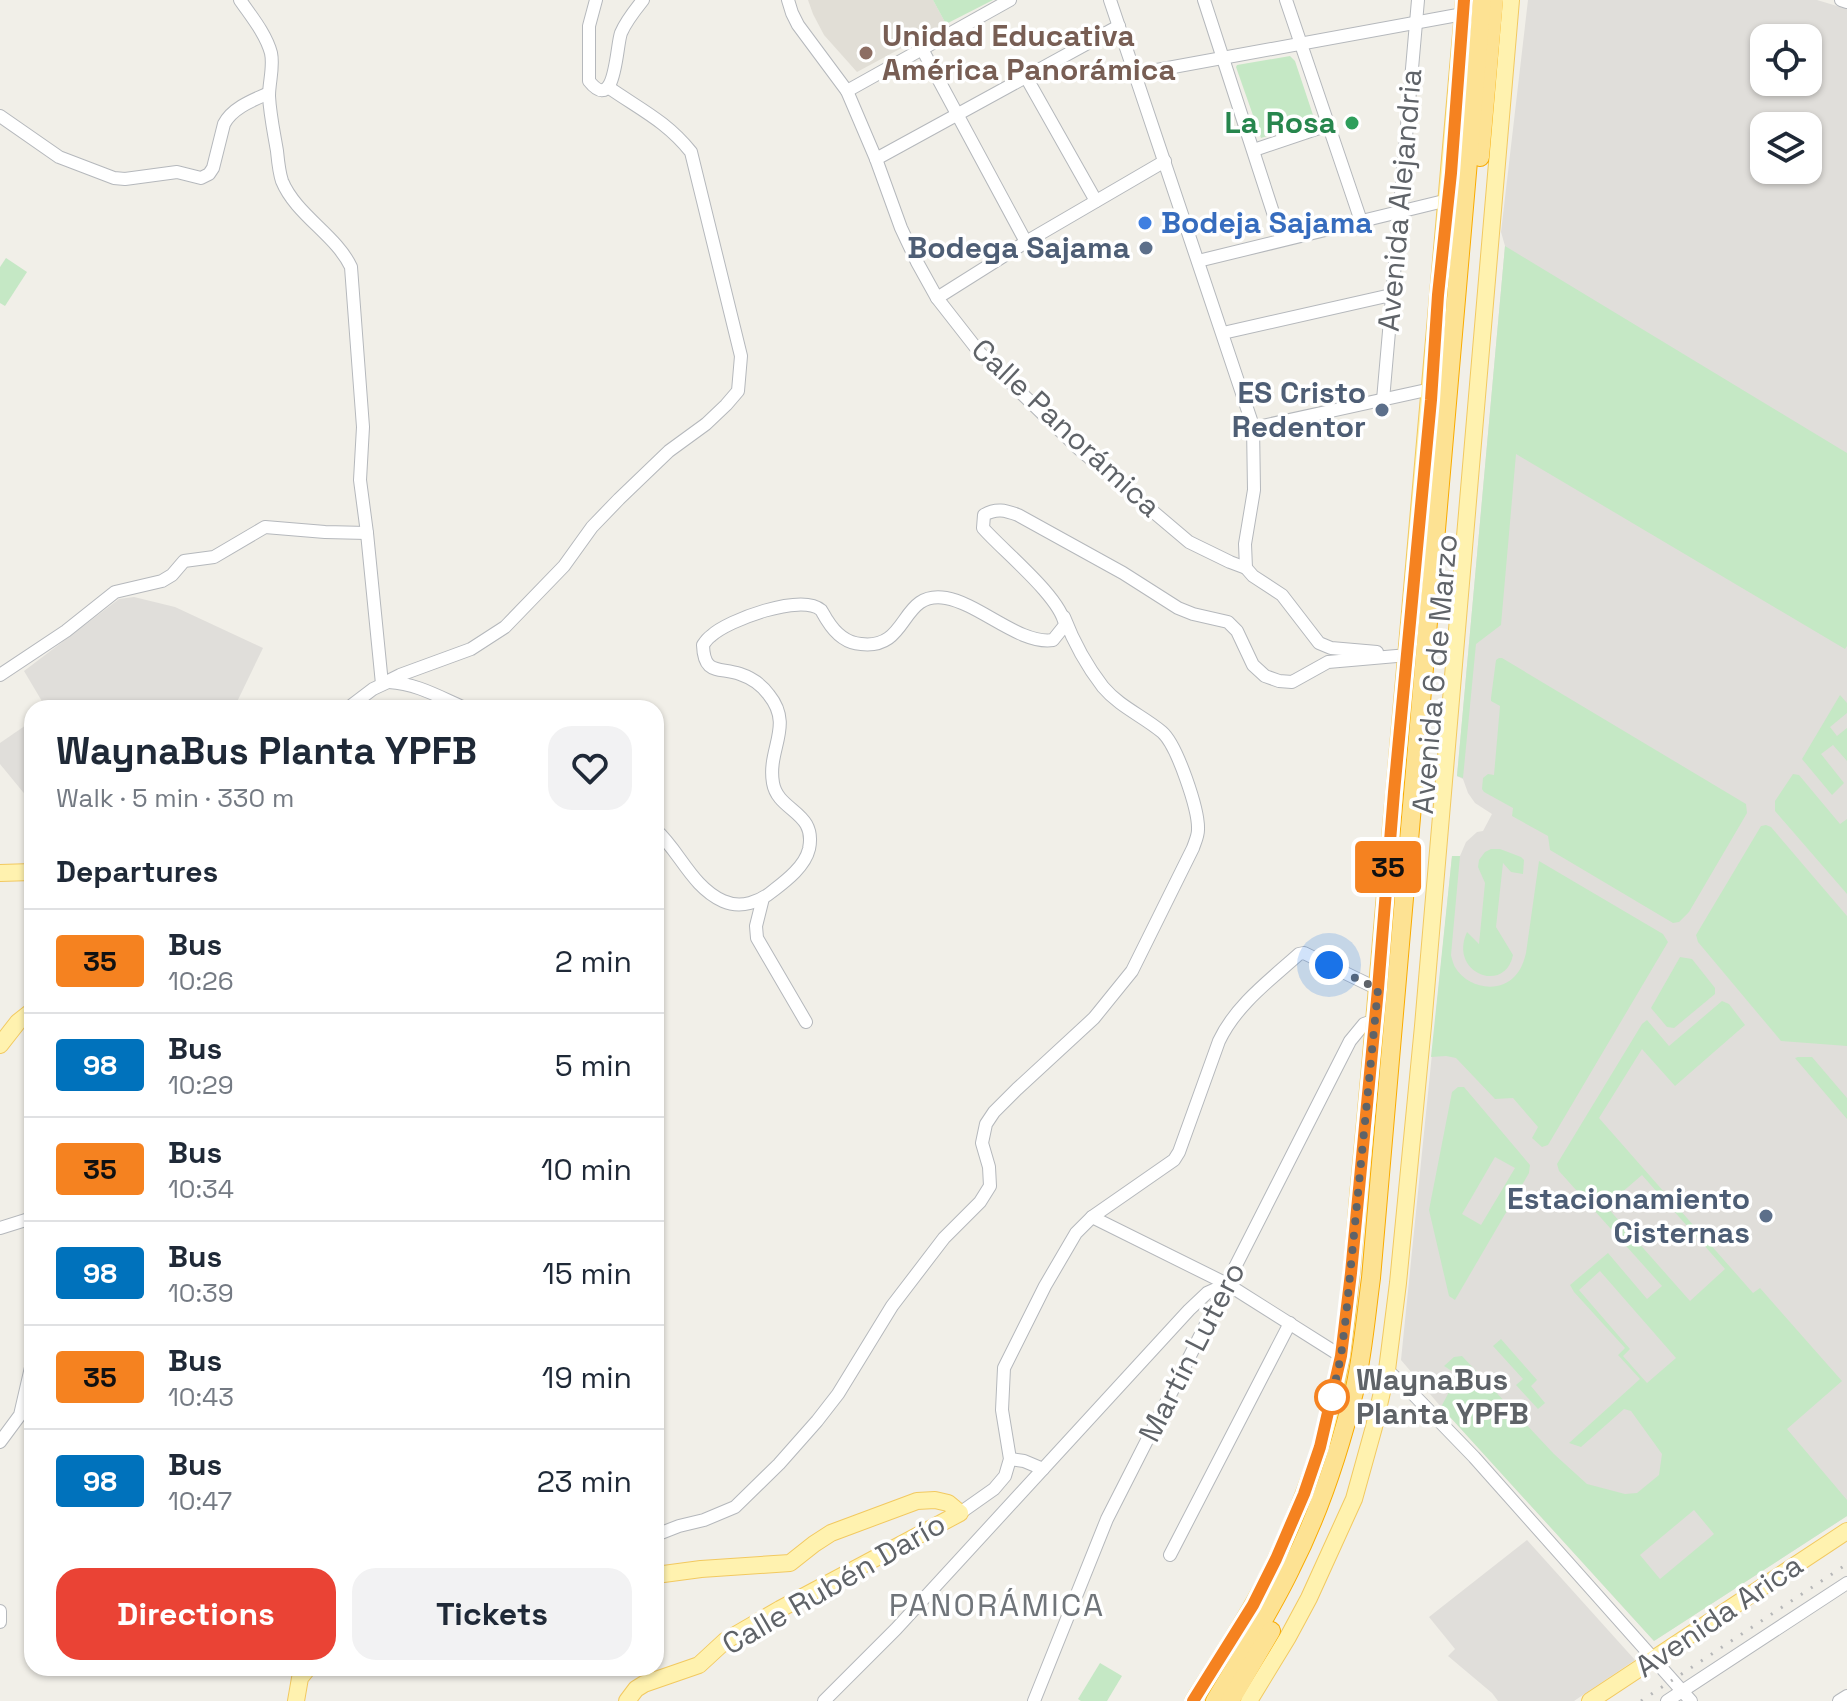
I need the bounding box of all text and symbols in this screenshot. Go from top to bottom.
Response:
place label: Unidad Educativa América Panorámica [882,16,1176,89]
map controls [1750,24,1822,184]
button: locate [1750,24,1822,96]
marker: Unidad Educativa América Panorámica [857,44,875,62]
street label: Avenida Alejandria [1369,67,1430,333]
place label: La Rosa [1225,103,1336,142]
button: layers [1750,112,1822,184]
marker: La Rosa [1343,114,1361,132]
place label: Bodeja Sajama [1161,203,1373,242]
marker: Bodeja Sajama [1136,214,1154,232]
place label: Bodega Sajama [907,228,1130,267]
marker: Bodega Sajama [1137,239,1155,257]
street label: Calle Panorámica [963,330,1169,525]
place label: ES Cristo Redentor [1232,373,1366,446]
marker: ES Cristo Redentor [1373,401,1391,419]
street label: Avenida 6 de Marzo [1403,532,1466,815]
button: heart [548,726,632,810]
text: WaynaBus Planta YPFB [56,727,477,775]
text: Walk · 5 min · 330 m [56,781,294,815]
line badge: 35 [1352,841,1424,893]
text: 35 [1371,849,1405,885]
text: Departures [56,852,218,891]
text: Bus [168,925,222,964]
text: 2 min [555,942,632,981]
text: 35 [83,943,117,979]
your location [1309,945,1349,985]
text: 10:26 [168,964,234,998]
text: Bus [168,1029,222,1068]
text: 5 min [555,1046,632,1085]
text: 98 [83,1047,117,1083]
text: 10:29 [168,1068,234,1102]
text: Bus [168,1133,222,1172]
text: 10 min [541,1150,632,1189]
text: 35 [83,1151,117,1187]
text: 10:34 [168,1172,234,1206]
place label: Estacionamiento Cisternas [1507,1179,1750,1252]
marker: Estacionamiento Cisternas [1757,1207,1775,1225]
text: Bus [168,1237,222,1276]
text: 15 min [542,1254,632,1293]
text: 98 [83,1255,117,1291]
street label: Martín Lutero [1130,1255,1254,1448]
text: 10:39 [168,1276,234,1310]
text: Bus [168,1341,222,1380]
text: 19 min [542,1358,632,1397]
text: 35 [83,1359,117,1395]
place label: WaynaBus Planta YPFB [1356,1360,1529,1433]
text: 10:43 [168,1380,234,1414]
marker: WaynaBus Planta YPFB [1315,1380,1349,1414]
text: Bus [168,1445,222,1484]
text: 23 min [537,1462,632,1501]
text: 98 [83,1463,117,1499]
text: 10:47 [168,1484,232,1518]
street label: Calle Rubén Darío [715,1504,952,1663]
street label: Avenida Arica [1627,1545,1810,1686]
button: Directions [56,1568,336,1660]
button: Tickets [352,1568,632,1660]
district label: PANORÁMICA [889,1585,1105,1625]

